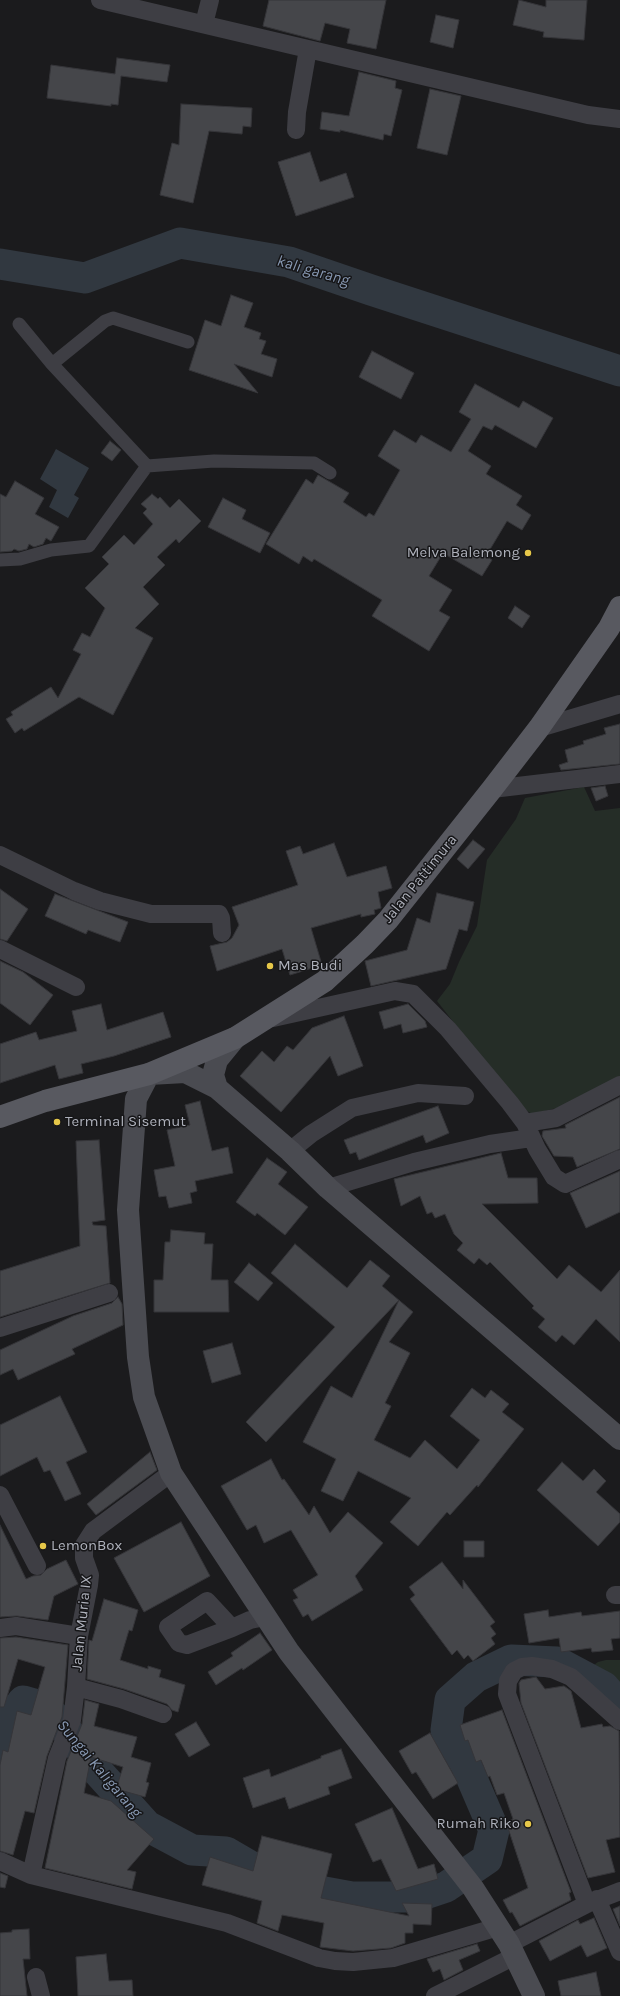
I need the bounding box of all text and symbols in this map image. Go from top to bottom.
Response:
water label: kali garang [275,252,351,290]
place label: Melva Balemong [407,544,520,562]
marker: Melva Balemong [523,548,533,558]
street label: Jalan Pattimura [379,831,461,927]
place label: Mas Budi [278,957,342,975]
marker: Mas Budi [265,961,275,971]
place label: Terminal Sisemut [65,1113,186,1131]
marker: Terminal Sisemut [52,1117,62,1127]
place label: LemonBox [51,1537,122,1555]
marker: LemonBox [38,1541,48,1551]
street label: Jalan Muria IX [68,1574,96,1672]
water label: Sungai Kaligarang [53,1716,145,1822]
place label: Rumah Riko [437,1815,520,1833]
marker: Rumah Riko [523,1819,533,1829]

